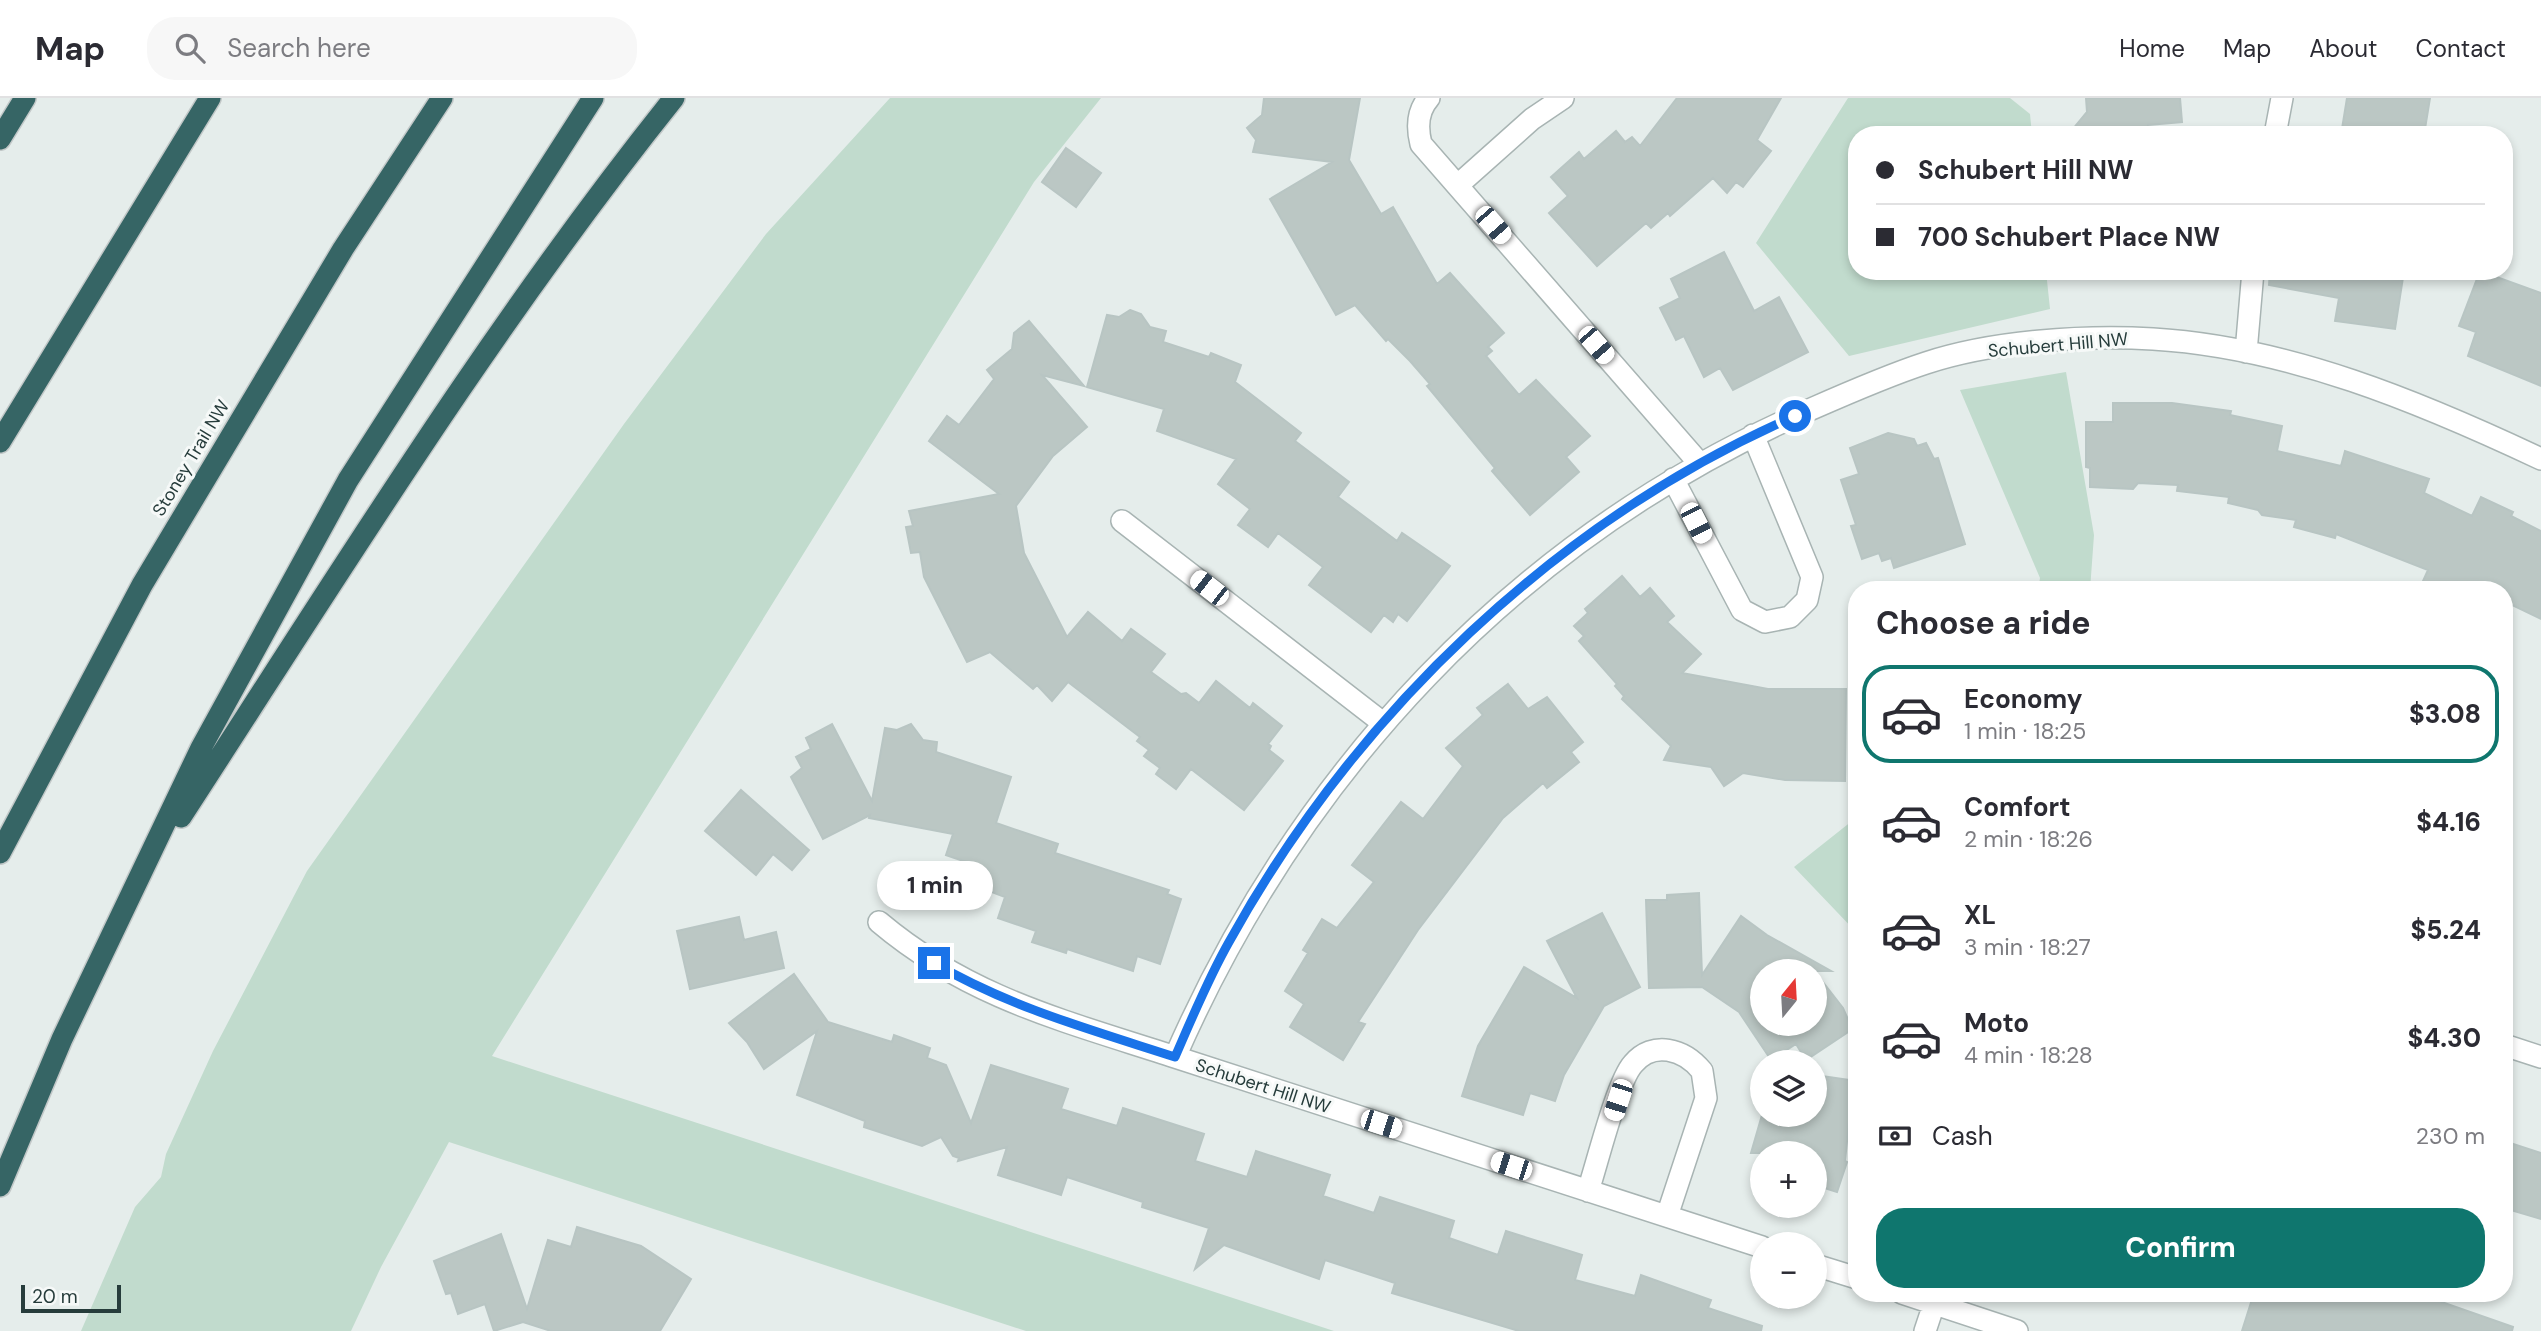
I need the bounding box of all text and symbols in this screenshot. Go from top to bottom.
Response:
search box [147,17,637,80]
text: Map [35,27,105,70]
icon: search [171,29,209,67]
text: Search here [227,31,371,65]
text: Home [2119,33,2185,64]
text: Map [2223,33,2271,64]
text: About [2309,33,2378,64]
text: Contact [2416,33,2506,64]
text: Schubert Hill NW [1918,153,2133,187]
car [1472,202,1515,248]
text: 700 Schubert Place NW [1918,220,2220,254]
car [1575,322,1618,368]
street label: Schubert Hill NW [1987,327,2129,363]
street label: Stoney Trail NW [147,395,235,521]
route start [1779,400,1811,432]
car [1678,500,1715,546]
car [1186,567,1233,609]
text: Choose a ride [1876,602,2091,644]
text: Economy [1964,682,2082,716]
icon: car [1880,683,1943,746]
text: $3.08 [2409,697,2481,731]
text: 1 min · 18:25 [1964,716,2086,746]
text: Comfort [1964,790,2070,824]
icon: car [1880,791,1943,854]
text: $4.16 [2416,805,2481,839]
text: 2 min · 18:26 [1964,824,2093,854]
callout: 1 min [876,862,992,910]
text: 1 min [907,870,963,900]
text: XL [1964,898,1996,932]
icon: car [1880,899,1943,962]
text: $5.24 [2410,913,2481,947]
text: 3 min · 18:27 [1964,932,2091,962]
route end [918,947,950,979]
north arrow [1750,959,1827,1036]
map controls [1750,959,1827,1309]
text: Moto [1964,1006,2029,1040]
icon: car [1880,1007,1943,1070]
text: $4.30 [2407,1021,2481,1055]
text: 4 min · 18:28 [1964,1040,2093,1070]
button: layers [1750,1050,1827,1127]
street label: Schubert Hill NW [1192,1053,1334,1119]
car [1602,1077,1635,1123]
car [1358,1108,1405,1140]
icon: cash [1876,1117,1914,1155]
text: Cash [1932,1119,1993,1153]
text: 230 m [2416,1121,2485,1151]
button: + [1750,1141,1827,1218]
car [1488,1150,1535,1182]
button: Confirm [1876,1208,2485,1288]
button: − [1750,1232,1827,1309]
scale bar [21,1282,121,1314]
text: 20 m [32,1284,78,1309]

